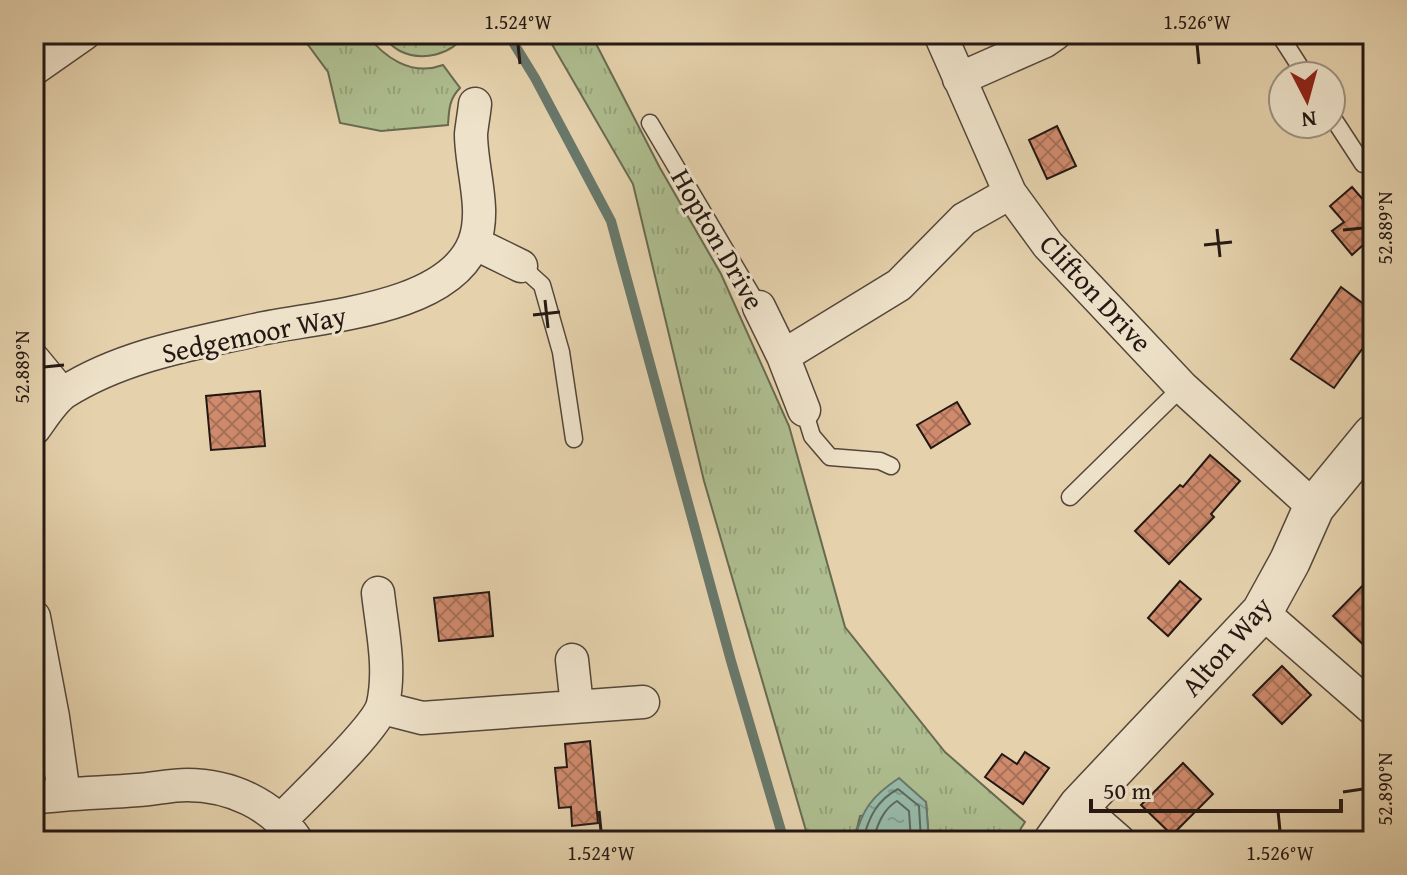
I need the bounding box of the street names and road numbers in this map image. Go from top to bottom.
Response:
street label: Hopton Drive [661,161,775,317]
street label: Clifton Drive [1031,224,1162,361]
street label: Sedgemoor Way [158,294,350,373]
street label: Alton Way [1171,587,1281,705]

